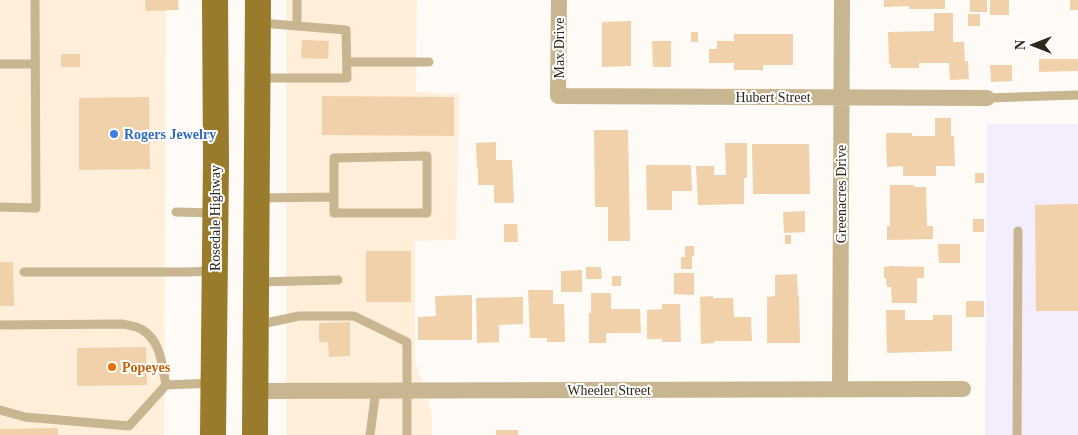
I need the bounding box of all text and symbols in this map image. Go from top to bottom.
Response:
street label: Max Drive [552,17,567,79]
north arrow [1008,20,1058,70]
text: N [1013,40,1028,50]
street label: Hubert Street [735,90,811,105]
place label: Rogers Jewelry [124,127,216,142]
marker: Rogers Jewelry [108,128,120,140]
street label: Greenacres Drive [834,145,849,243]
street label: Rosedale Highway [208,165,223,271]
place label: Popeyes [122,360,171,375]
marker: Popeyes [106,361,118,373]
street label: Wheeler Street [567,383,651,398]

